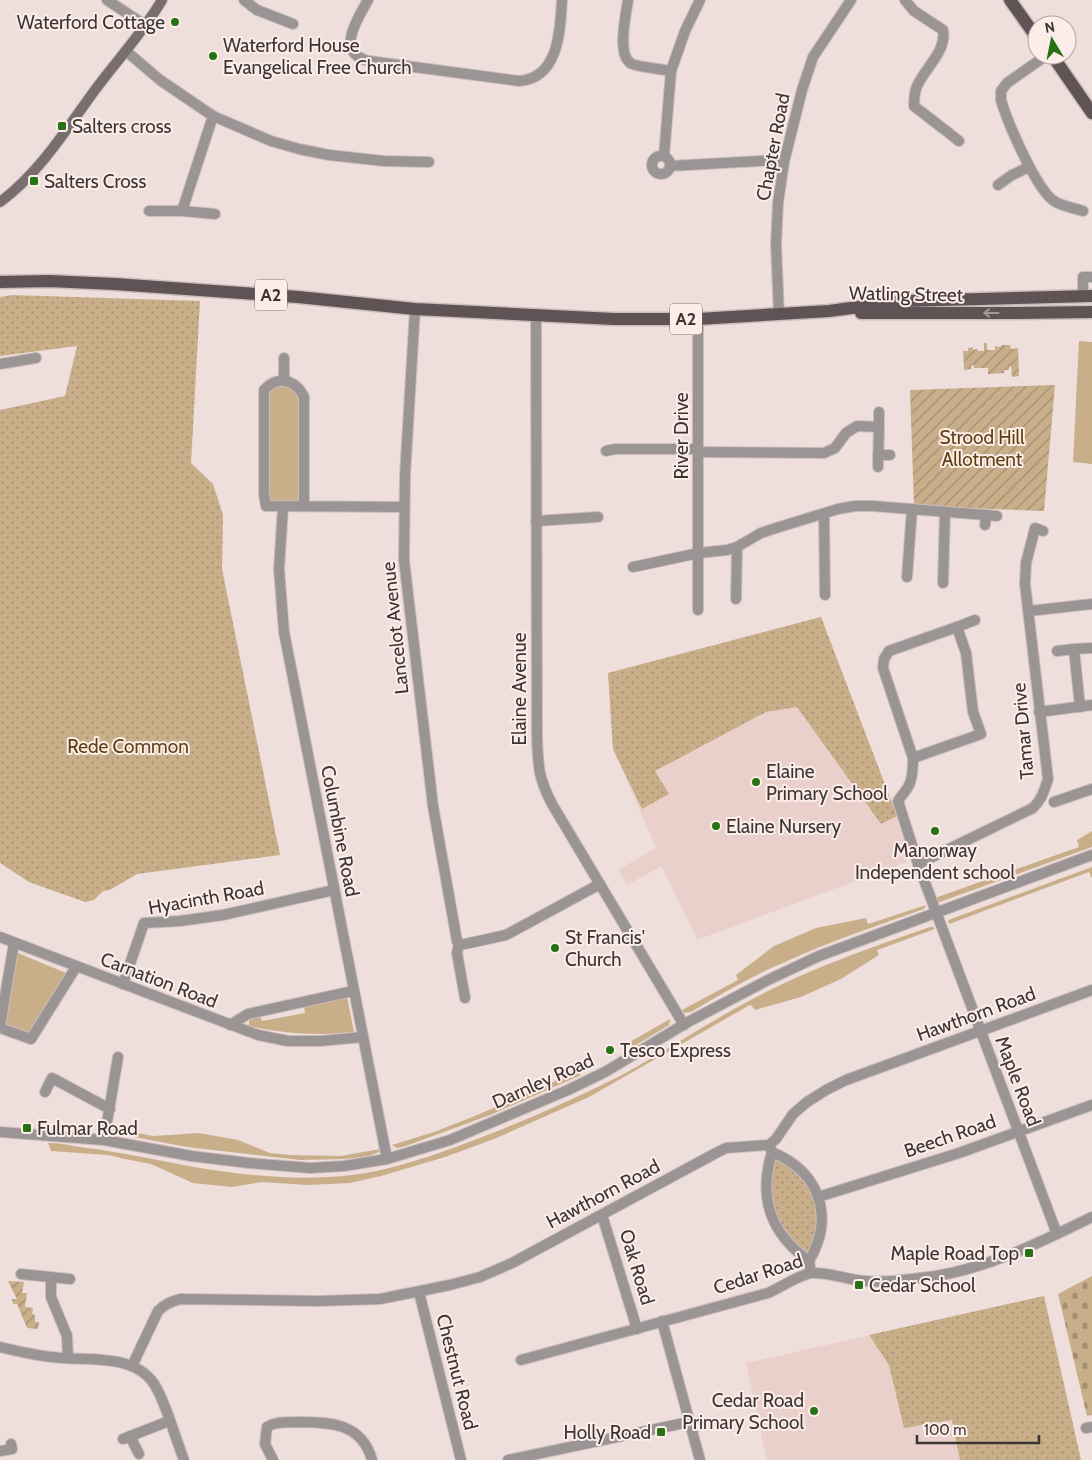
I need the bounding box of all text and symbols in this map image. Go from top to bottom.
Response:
place label: Waterford Cottage [17,11,165,34]
north arrow [1027,15,1077,65]
marker: Waterford Cottage [169,16,181,28]
text: N [1043,17,1056,37]
place label: Waterford House Evangelical Free Church [223,34,412,79]
marker: Waterford House Evangelical Free Church [207,50,219,62]
street label: Chapter Road [751,91,795,203]
place label: Salters cross [72,115,172,138]
marker: Salters cross [56,120,68,132]
place label: Salters Cross [44,170,146,193]
marker: Salters Cross [28,175,40,187]
road number: A2 [255,280,287,310]
street label: Watling Street [849,282,964,307]
road number: A2 [670,304,702,334]
one-way arrow [983,308,1000,318]
street label: River Drive [670,392,693,480]
park label: Strood Hill Allotment [940,426,1025,471]
street label: Lancelot Avenue [377,560,413,695]
street label: Elaine Avenue [508,632,531,746]
street label: Tamar Drive [1007,682,1039,780]
park label: Rede Common [67,735,189,758]
place label: Elaine Primary School [766,760,888,805]
street label: Columbine Road [316,763,364,899]
marker: Elaine Primary School [750,776,762,788]
place label: Elaine Nursery [726,815,842,838]
marker: Elaine Nursery [710,820,722,832]
marker: Manorway Independent school [929,825,941,837]
place label: Manorway Independent school [855,839,1016,884]
street label: Hyacinth Road [146,877,266,919]
place label: St Francis' Church [565,926,645,971]
marker: St Francis' Church [549,942,561,954]
street label: Carnation Road [97,947,221,1013]
street label: Hawthorn Road [913,982,1039,1046]
street label: Maple Road [990,1033,1046,1129]
place label: Tesco Express [620,1039,731,1062]
marker: Tesco Express [604,1044,616,1056]
street label: Darnley Road [489,1048,597,1114]
street label: Beech Road [901,1110,999,1162]
place label: Fulmar Road [37,1117,138,1140]
marker: Fulmar Road [21,1122,33,1134]
street label: Hawthorn Road [542,1154,664,1234]
street label: Oak Road [615,1227,659,1307]
place label: Maple Road Top [890,1242,1019,1265]
marker: Maple Road Top [1023,1247,1035,1259]
street label: Cedar Road [711,1249,805,1299]
place label: Cedar School [869,1274,976,1297]
marker: Cedar School [853,1279,865,1291]
street label: Chestnut Road [432,1312,482,1432]
place label: Cedar Road Primary School [682,1389,805,1434]
marker: Cedar Road Primary School [808,1405,820,1417]
scale bar [917,1412,1040,1444]
place label: Holly Road [563,1421,651,1444]
text: 100 m [924,1421,966,1439]
marker: Holly Road [655,1426,667,1438]

